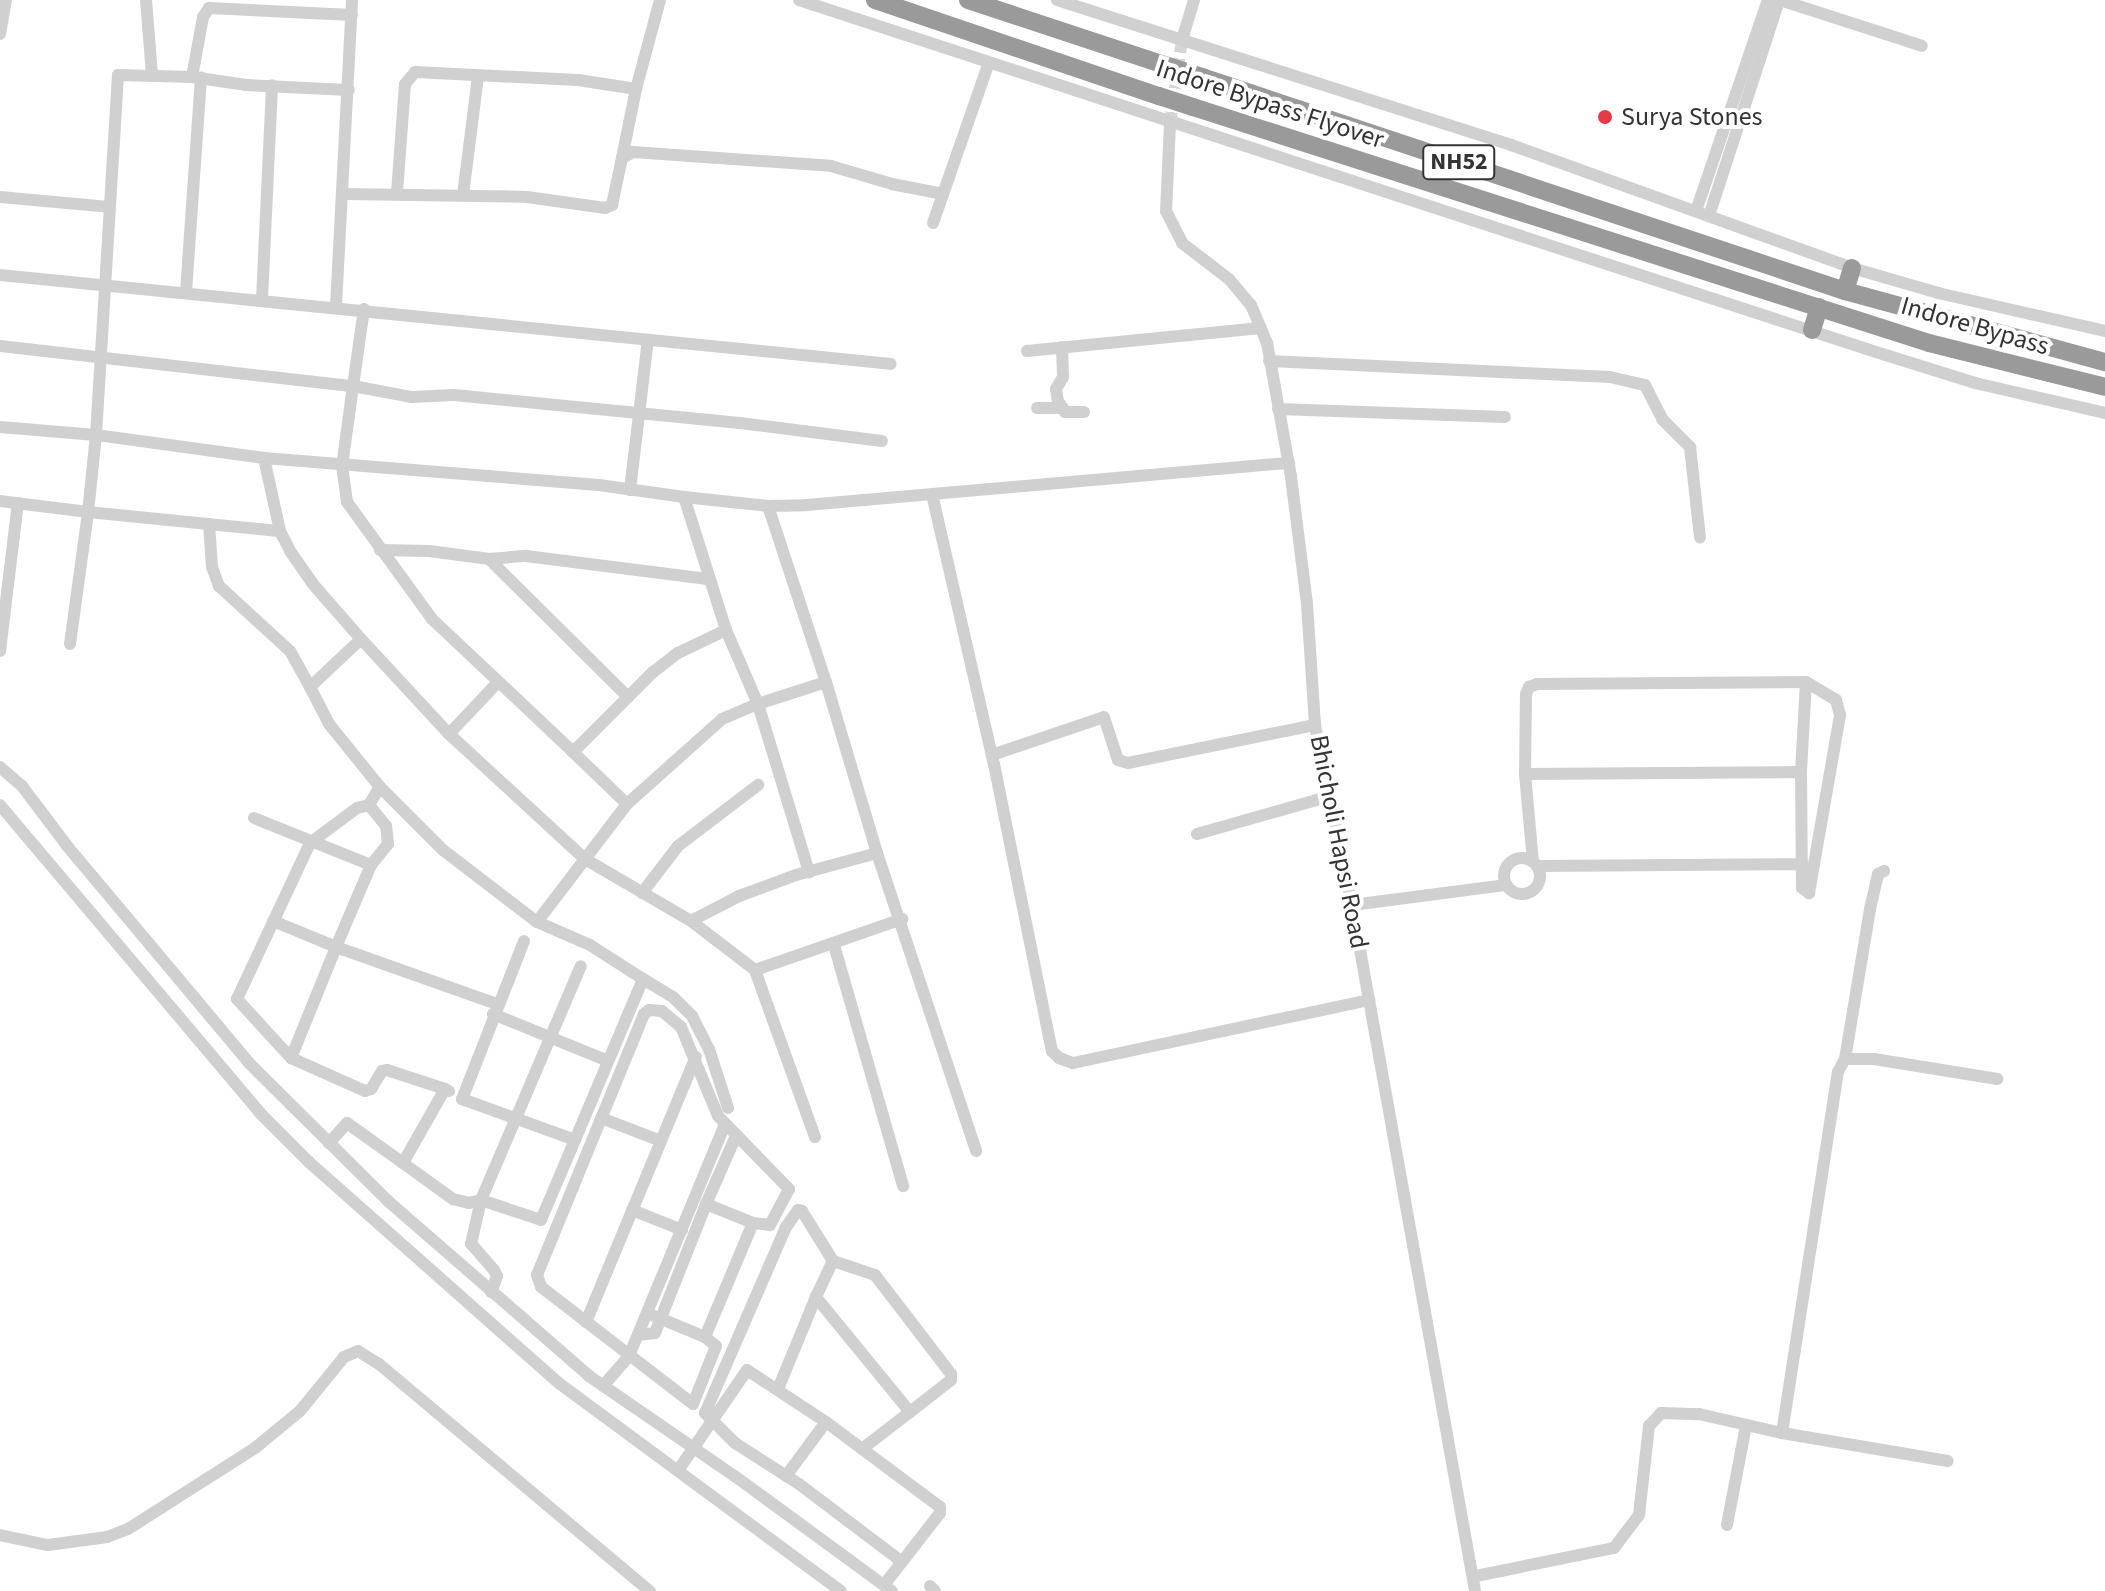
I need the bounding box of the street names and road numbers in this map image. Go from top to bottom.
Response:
street label: Indore Bypass Flyover [1152,53,1388,155]
road number: NH52 [1421,142,1497,182]
street label: Indore Bypass [1897,290,2053,362]
street label: Bhicholi Hapsi Road [1303,733,1375,951]

